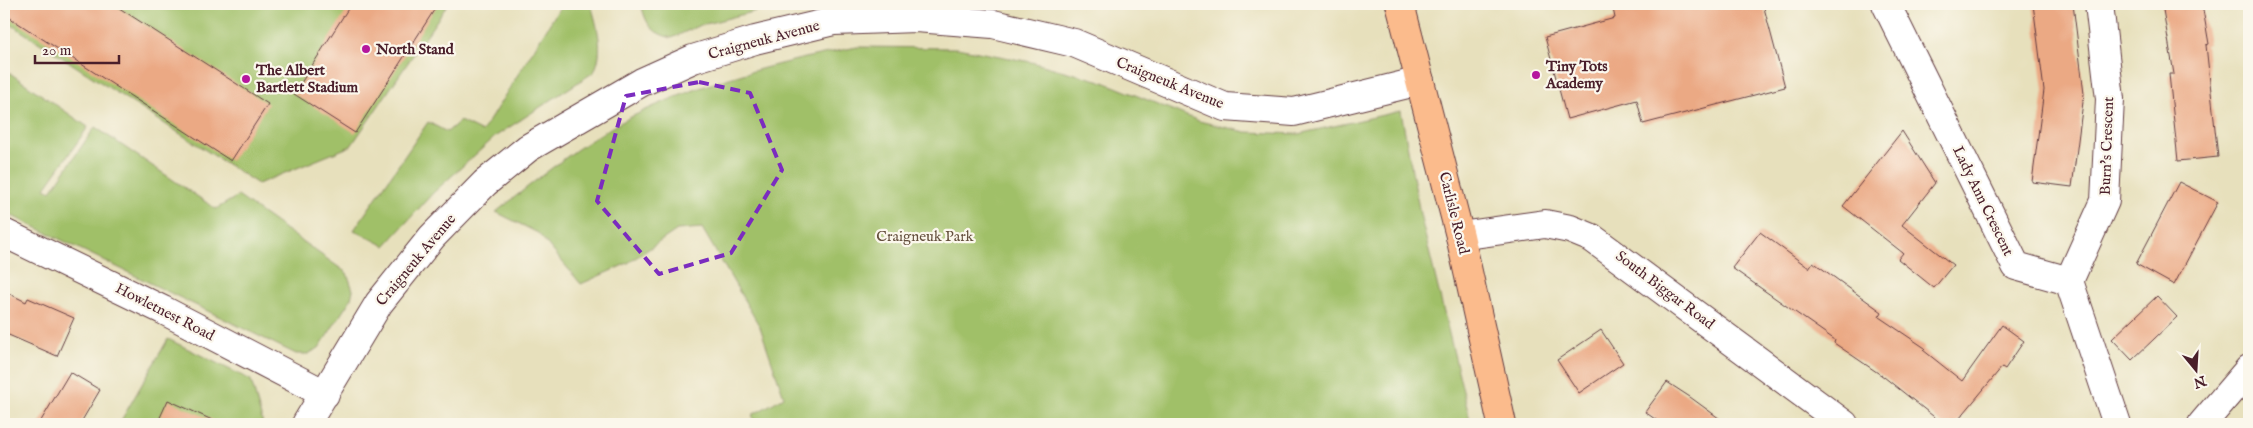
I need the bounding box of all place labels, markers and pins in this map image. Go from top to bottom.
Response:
place label: North Stand [375,40,455,59]
marker: North Stand [360,43,372,55]
place label: Tiny Tots Academy [1545,57,1608,93]
place label: The Albert Bartlett Stadium [255,61,359,97]
marker: Tiny Tots Academy [1530,69,1542,81]
marker: The Albert Bartlett Stadium [240,73,252,85]

